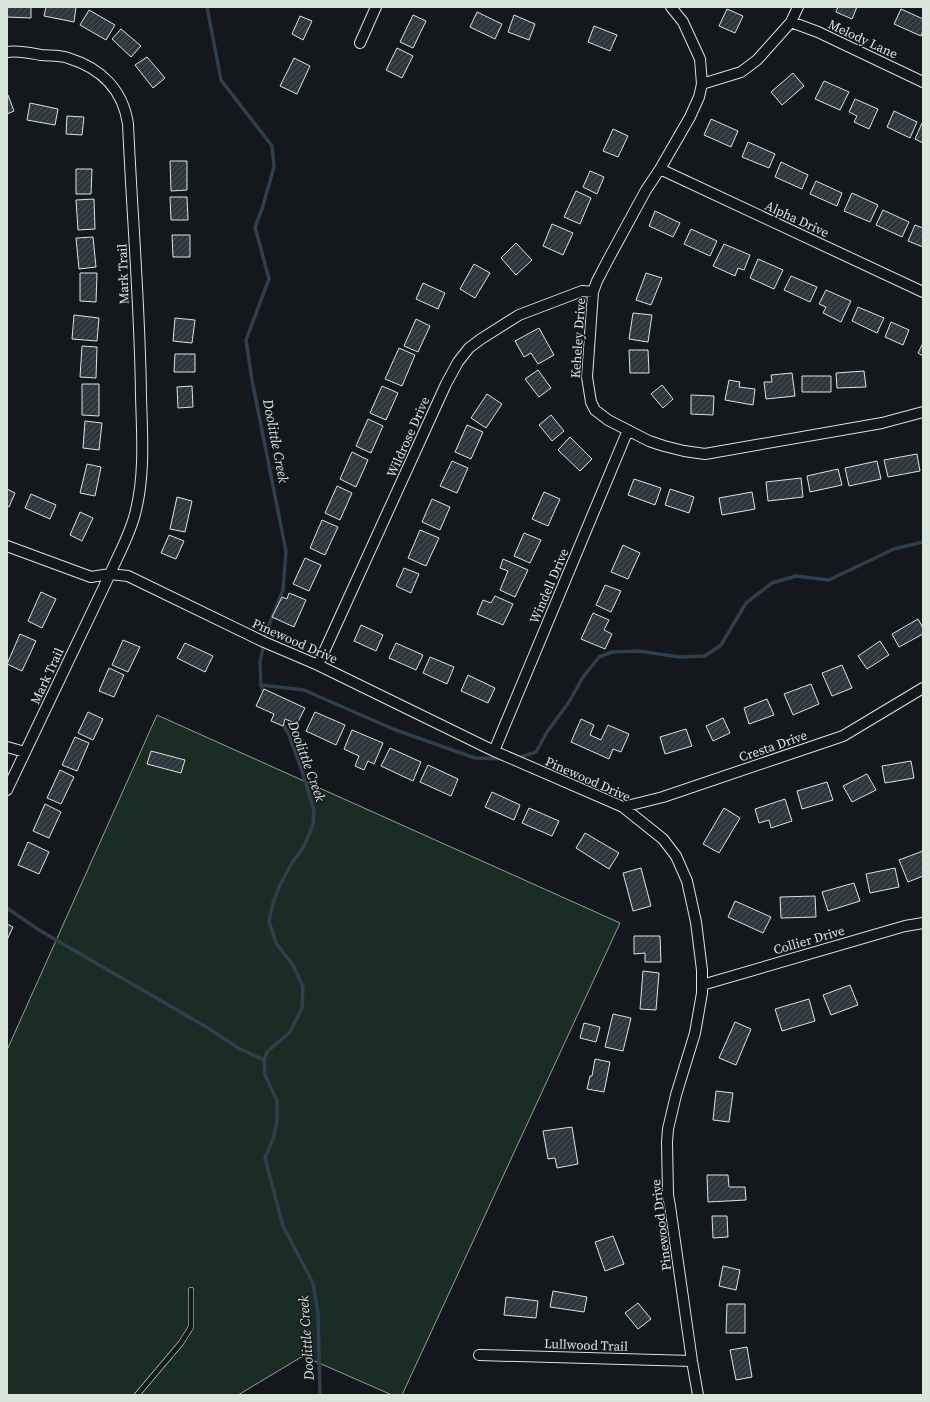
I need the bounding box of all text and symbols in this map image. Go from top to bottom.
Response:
street label: Melody Lane [826,16,901,63]
street label: Alpha Drive [762,197,832,241]
street label: Mark Trail [113,243,133,304]
street label: Keheley Drive [567,297,589,379]
street label: Wildrose Drive [383,394,434,480]
water label: Doolittle Creek [258,396,294,485]
street label: Windell Drive [526,546,573,626]
street label: Pinewood Drive [250,615,341,668]
street label: Mark Trail [27,645,68,707]
water label: Doolittle Creek [283,717,331,805]
street label: Cresta Drive [737,726,810,766]
street label: Pinewood Drive [543,753,634,806]
street label: Collier Drive [771,922,847,958]
street label: Pinewood Drive [647,1178,675,1272]
water label: Doolittle Creek [293,1295,319,1382]
street label: Lullwood Trail [544,1335,628,1355]

